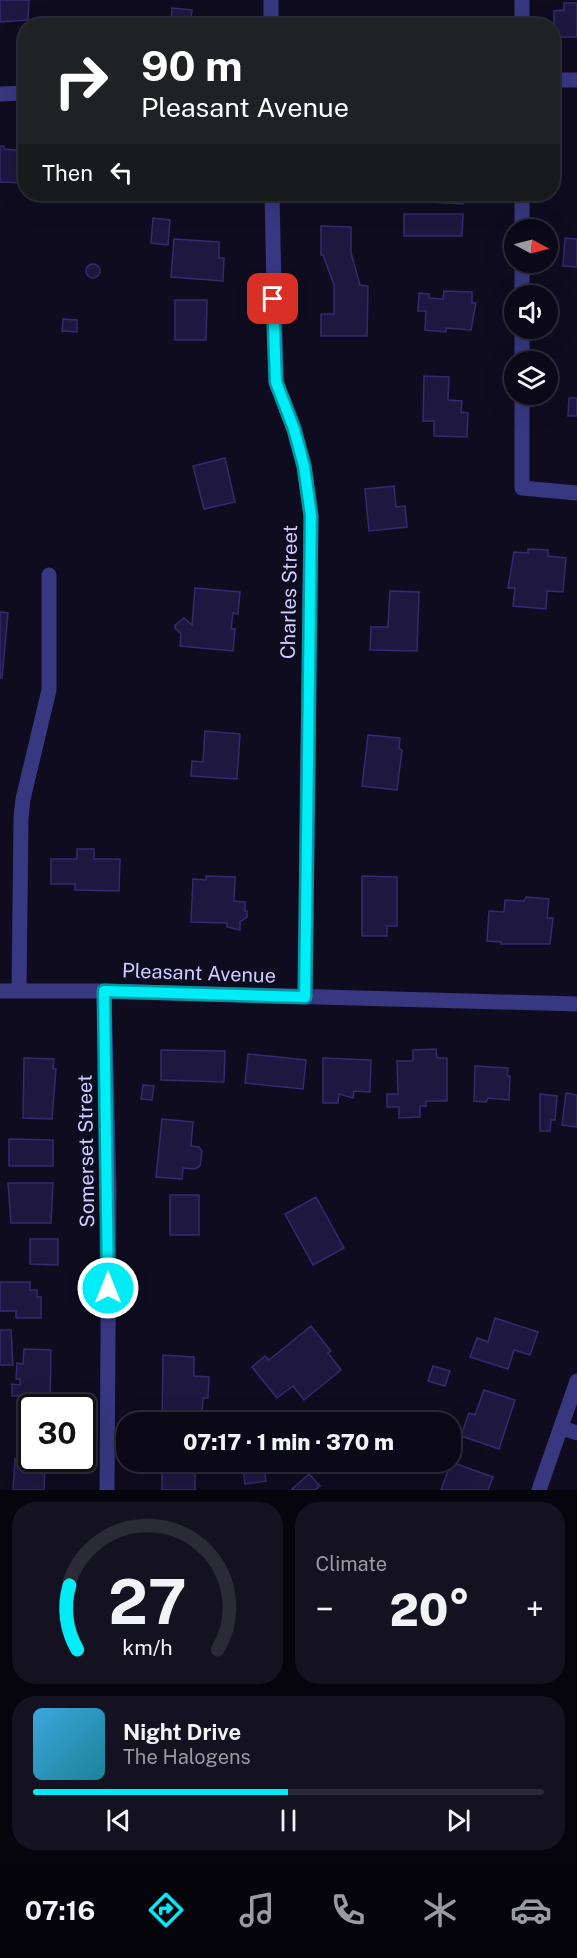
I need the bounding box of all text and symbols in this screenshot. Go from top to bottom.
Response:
text: 90 m [141,41,243,90]
icon: right [42,42,120,120]
text: Pleasant Avenue [141,91,349,123]
icon: left [105,156,138,189]
text: Then [42,160,93,186]
north arrow [504,219,558,273]
map controls [504,219,558,405]
pin [247,273,298,324]
icon: arrive [256,282,289,315]
button: sound [504,285,558,339]
button: layers [504,351,558,405]
street label: Charles Street [276,525,302,659]
street label: Pleasant Avenue [122,958,276,988]
street label: Somerset Street [73,1074,99,1228]
position arrow [76,1256,140,1320]
speed limit sign: 30 [18,1394,96,1472]
text: 07:17 · 1 min · 370 m [183,1429,394,1455]
text: Climate [316,1552,387,1576]
text: 27 [108,1565,187,1638]
text: 20° [389,1583,470,1636]
text: − [316,1590,334,1628]
text: + [526,1590,544,1628]
text: km/h [122,1635,172,1660]
text: Night Drive [123,1719,241,1745]
text: The Halogens [123,1745,251,1769]
icon: previous [102,1804,135,1837]
icon: pause [272,1804,305,1837]
icon: next [442,1804,475,1837]
icon: directions [145,1889,187,1931]
icon: music [236,1889,278,1931]
icon: phone [327,1889,369,1931]
icon: climate [419,1889,461,1931]
icon: car [510,1889,552,1931]
text: 07:16 [25,1894,95,1926]

